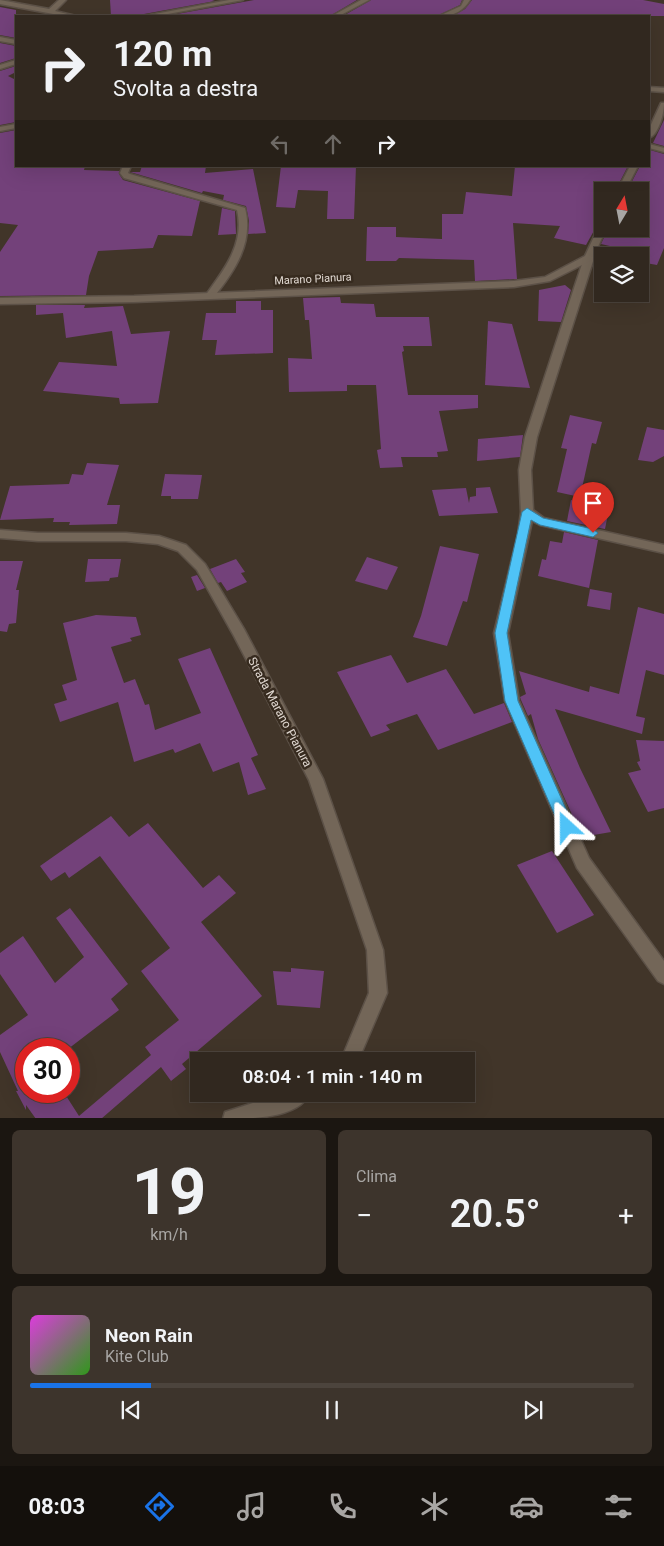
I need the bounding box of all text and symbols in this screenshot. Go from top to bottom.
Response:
text: 120 m [113,34,212,75]
icon: right [30,35,95,100]
text: Svolta a destra [113,76,258,101]
icon: left [266,130,294,158]
icon: ahead [319,130,347,158]
icon: right [372,130,400,158]
north arrow [594,182,649,238]
map controls [594,182,649,302]
button: layers [594,247,649,302]
street label: Marano Pianura [274,270,352,288]
pin [572,482,614,533]
icon: arrive [579,489,607,517]
street label: Strada Marano Pianura [245,655,315,769]
position arrow [540,800,592,852]
speed limit sign: 30 [15,1038,80,1103]
text: 08:04 · 1 min · 140 m [242,1065,423,1088]
text: 19 [132,1154,206,1230]
text: Clima [356,1167,397,1186]
text: 20.5° [450,1192,540,1236]
text: − [356,1199,372,1232]
text: + [618,1199,634,1232]
text: km/h [150,1225,188,1244]
text: Neon Rain [105,1324,193,1347]
text: Kite Club [105,1347,169,1366]
icon: previous [117,1396,145,1424]
icon: pause [318,1396,346,1424]
icon: next [519,1396,547,1424]
icon: directions [142,1489,177,1524]
icon: music [234,1489,269,1524]
icon: phone [325,1489,360,1524]
icon: climate [417,1489,452,1524]
icon: car [509,1489,544,1524]
icon: filters [601,1489,636,1524]
text: 08:03 [28,1494,85,1519]

